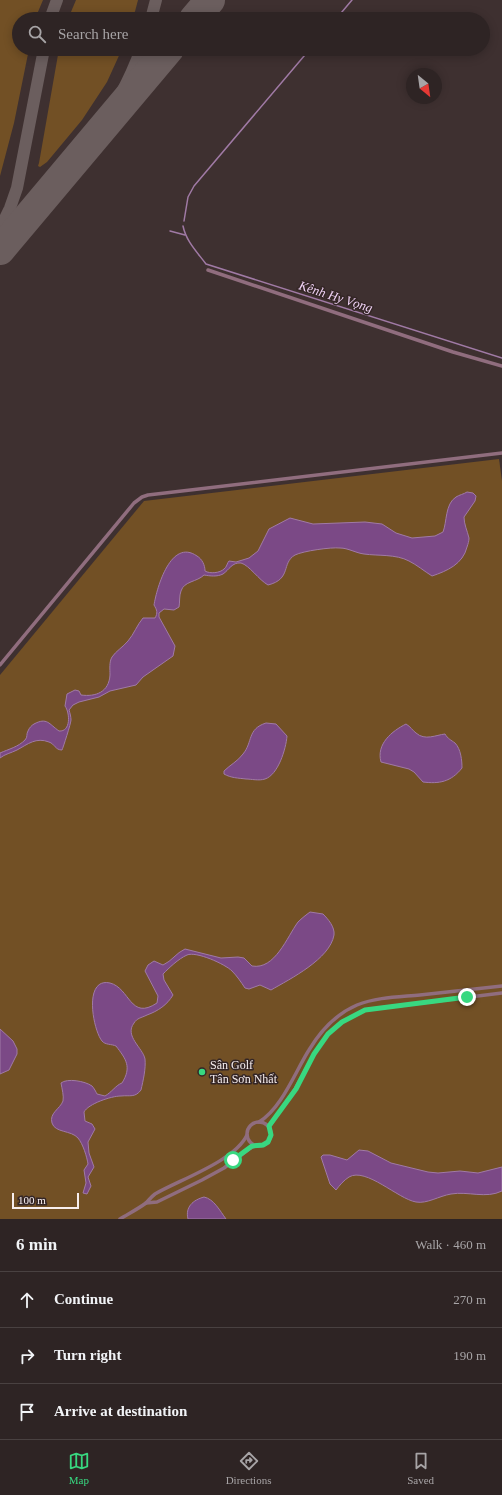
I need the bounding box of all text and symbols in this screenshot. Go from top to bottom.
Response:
search box [12,12,490,56]
icon: search [26,23,48,45]
text: Search here [58,26,128,42]
north arrow [406,68,442,104]
water label: Kênh Hy Vọng [296,277,375,316]
route end [458,988,476,1006]
place label: Sân Golf Tân Sơn Nhất [210,1058,278,1086]
marker: Sân Golf Tân Sơn Nhất [197,1067,207,1077]
route start [224,1151,242,1169]
scale bar [12,1191,79,1210]
text: 100 m [18,1194,46,1206]
text: 6 min [16,1235,57,1254]
text: Walk · 460 m [415,1237,486,1252]
icon: ahead [16,1289,38,1311]
text: Continue [54,1291,113,1307]
text: 270 m [453,1292,486,1307]
icon: right [16,1345,38,1367]
text: Turn right [54,1347,121,1363]
text: 190 m [453,1348,486,1363]
icon: arrive [16,1401,38,1423]
text: Arrive at destination [54,1403,187,1419]
tab: Map [68,1450,90,1486]
tab: Directions [226,1450,271,1486]
tab: Saved [407,1450,434,1486]

